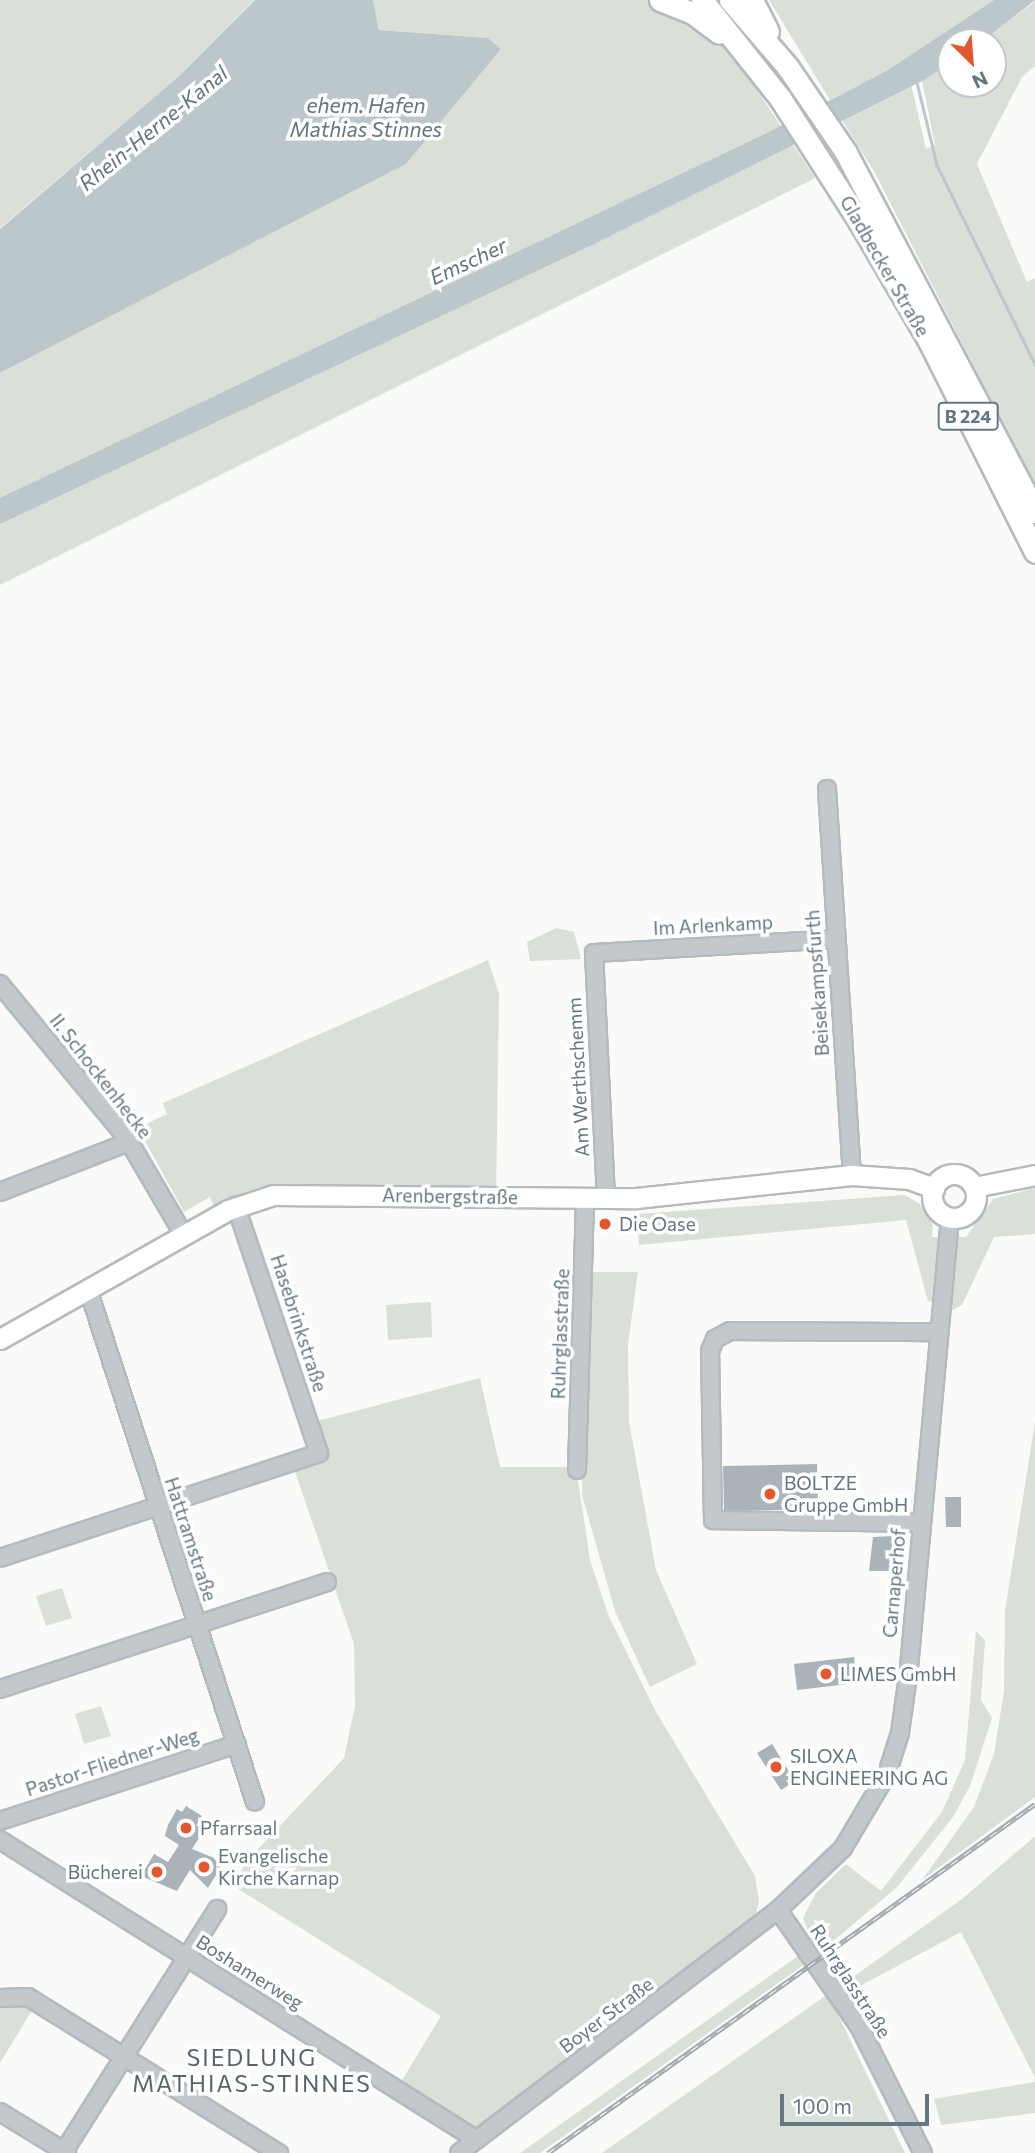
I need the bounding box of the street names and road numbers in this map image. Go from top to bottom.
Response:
street label: Gladbecker Straße [835,191,935,341]
road number: B 224 [936,402,1000,430]
street label: Beisekampsfurth [801,909,833,1057]
street label: Im Arlenkamp [652,910,774,940]
street label: Am Werthschemm [562,997,594,1157]
street label: II. Schockenhecke [45,1009,157,1143]
street label: Arenbergstraße [382,1183,518,1209]
street label: Hasebrinkstraße [266,1251,332,1395]
street label: Ruhrglasstraße [546,1268,574,1400]
street label: Hattramstraße [160,1474,222,1604]
street label: Carnaperhof [878,1527,910,1639]
street label: Pastor-Fliedner-Weg [23,1723,201,1801]
street label: Ruhrglasstraße [806,1920,896,2042]
street label: Boshamerweg [192,1930,308,2014]
street label: Boyer Straße [555,1972,657,2058]

